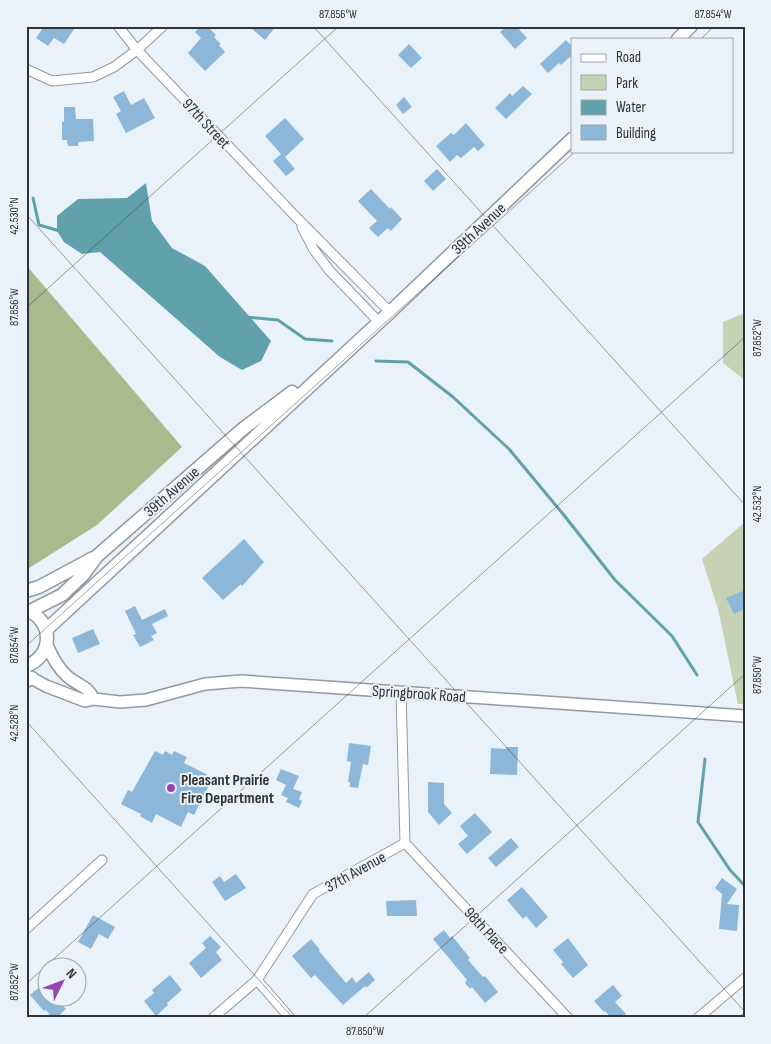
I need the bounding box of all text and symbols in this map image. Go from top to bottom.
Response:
text: 87.856°W [319,7,357,22]
text: 87.854°W [694,7,732,22]
legend [571,38,734,152]
text: Road [616,48,641,67]
text: Park [616,74,638,93]
street label: 97th Street [178,95,234,153]
text: Water [616,98,647,117]
text: Building [616,124,656,143]
text: 42.530°N [7,197,22,235]
street label: 39th Avenue [448,199,510,259]
text: 87.856°W [7,288,22,326]
text: 87.852°W [750,319,765,357]
street label: 39th Avenue [140,463,204,521]
text: 42.532°N [750,486,765,522]
text: 87.854°W [7,626,22,664]
text: 87.850°W [750,656,765,694]
street label: Springbrook Road [371,682,466,707]
text: 42.528°N [7,705,22,741]
place label: Pleasant Prairie Fire Department [181,771,274,808]
marker: Pleasant Prairie Fire Department [165,782,177,794]
street label: 37th Avenue [322,848,389,897]
street label: 98th Place [460,904,512,958]
north arrow [38,956,88,1006]
text: 87.852°W [7,963,22,1001]
text: N [62,965,80,982]
text: 87.850°W [346,1024,384,1039]

